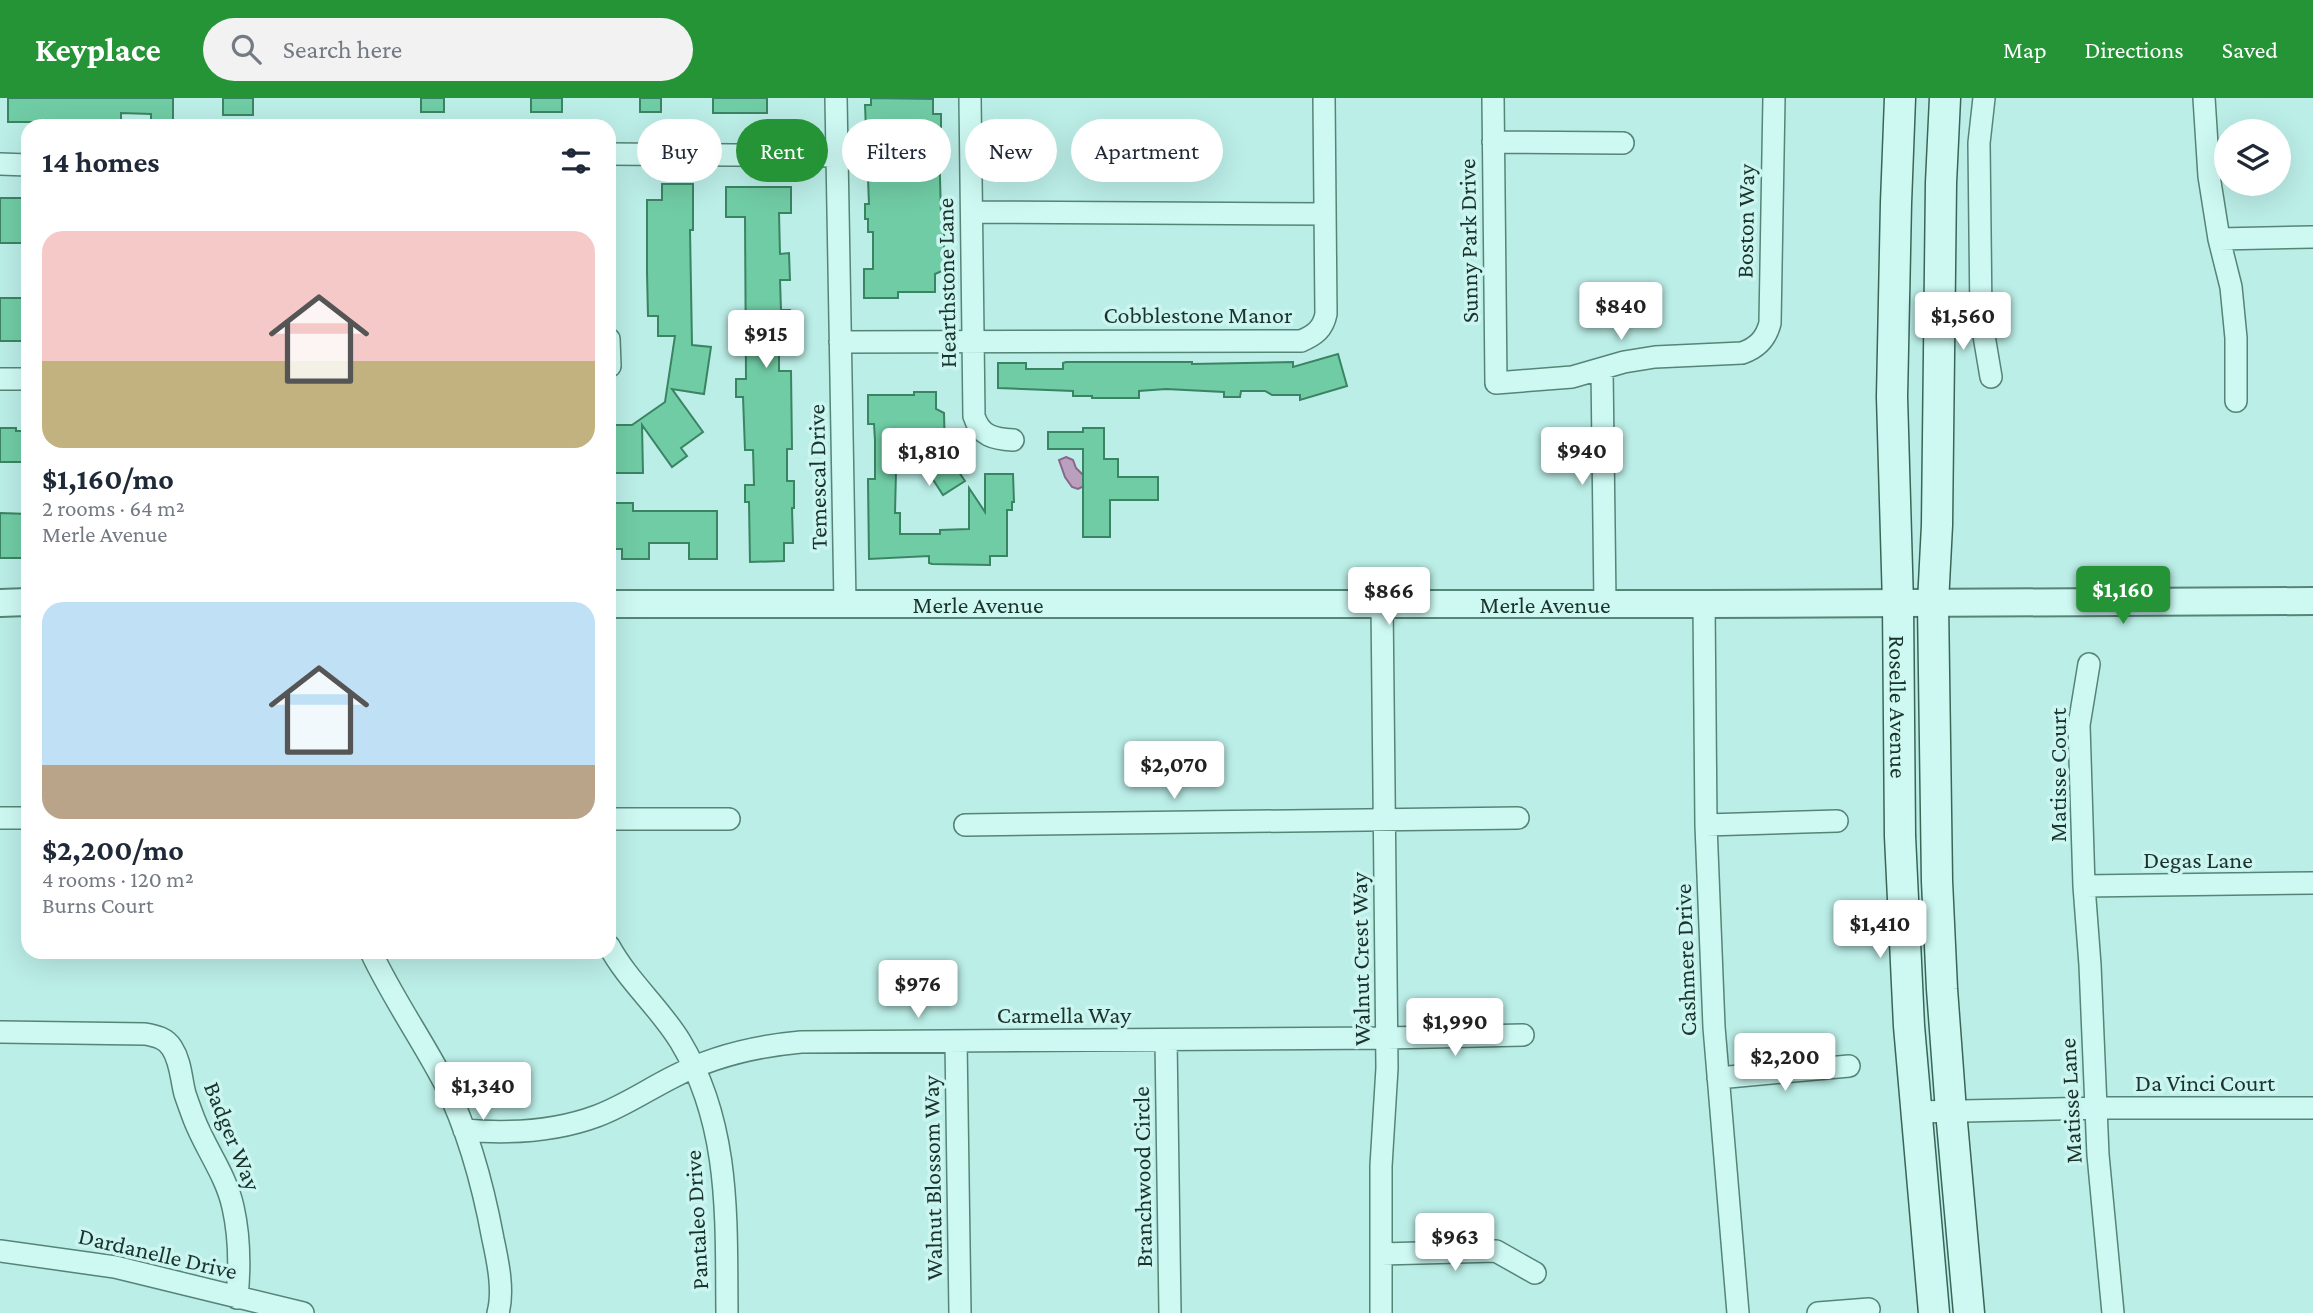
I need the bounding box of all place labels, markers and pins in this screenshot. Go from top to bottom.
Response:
pin: $840 [1580,282,1662,342]
pin: $1,560 [1906,292,2020,352]
pin: $915 [725,310,807,370]
pin: $1,810 [872,428,986,488]
pin: $940 [1541,428,1623,487]
pin: $1,160 [2066,566,2180,626]
pin: $866 [1348,568,1430,627]
pin: $2,070 [1117,742,1231,801]
pin: $1,410 [1823,900,1937,960]
pin: $976 [877,960,959,1020]
pin: $1,990 [1398,998,1512,1058]
pin: $2,200 [1728,1034,1842,1093]
pin: $1,340 [426,1062,540,1122]
pin: $963 [1414,1214,1496,1273]

